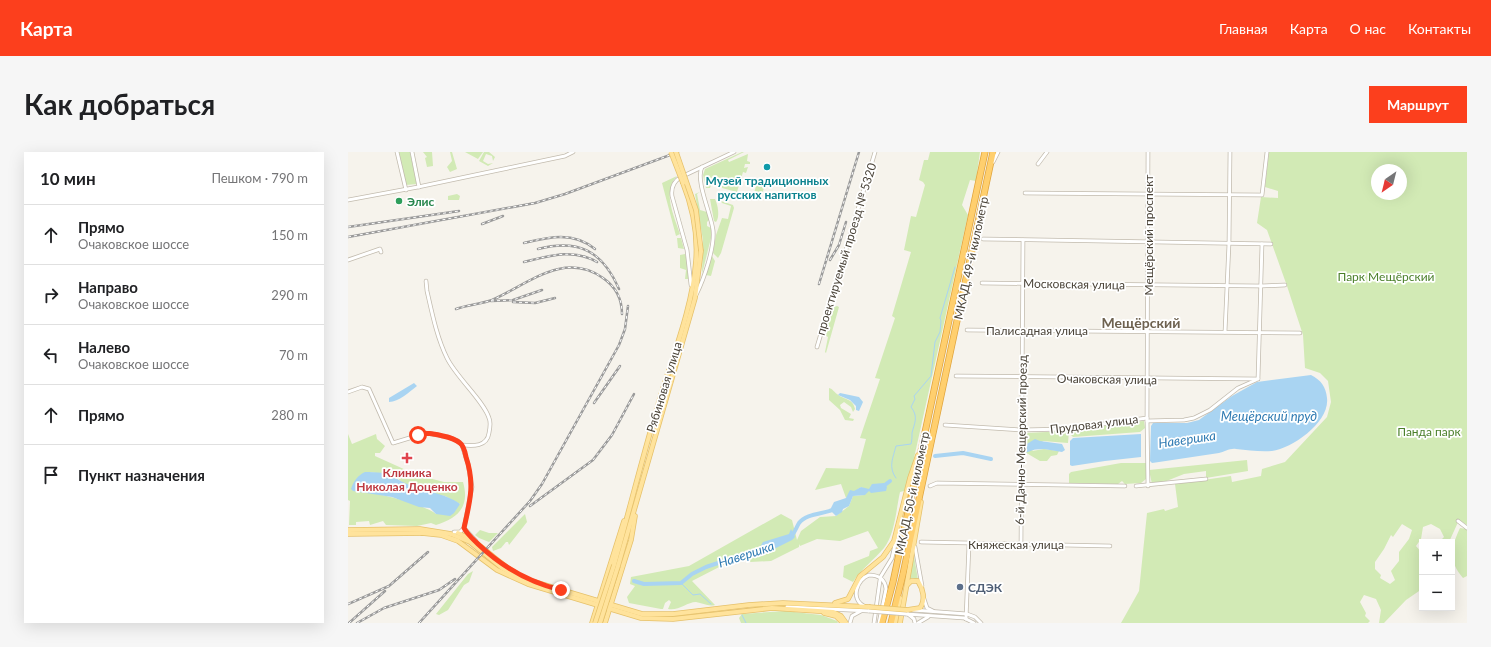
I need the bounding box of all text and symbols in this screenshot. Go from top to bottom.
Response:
text: Карта [20,17,73,40]
text: Главная [1219,20,1268,37]
text: Карта [1290,20,1328,37]
text: О нас [1350,20,1386,37]
text: Контакты [1408,20,1471,37]
button: Маршрут [1369,86,1467,123]
text: Как добраться [24,87,215,121]
street label: проектируемый проезд № 5320 [813,161,879,337]
marker: Музей традиционных русских напитков [762,162,772,172]
north arrow [1371,164,1407,200]
text: 10 мин [40,168,96,189]
text: Пешком · 790 m [211,170,308,186]
place label: Музей традиционных русских напитков [705,173,829,202]
street label: Мещёрский проспект [1141,175,1156,295]
place label: Элис [407,194,435,209]
street label: МКАД, 49-й километр [951,195,991,321]
marker: Элис [394,196,404,206]
text: Прямо [78,218,124,236]
icon: ahead [40,224,62,246]
text: 150 m [271,227,308,243]
text: Очаковское шоссе [78,236,189,252]
park label: Парк Мещёрский [1338,269,1435,284]
street label: Московская улица [1023,276,1125,292]
text: Направо [78,278,138,296]
icon: right [40,284,62,306]
text: 290 m [271,287,308,303]
text: Очаковское шоссе [78,296,189,312]
district label: Мещёрский [1102,314,1180,331]
street label: Палисадная улица [986,323,1088,338]
text: Налево [78,338,130,356]
street label: Рябиновая улица [643,340,685,434]
icon: left [40,344,62,366]
text: 70 m [279,347,308,363]
street label: 6-й Дачно-Мещерский проезд [1012,354,1030,525]
text: Очаковское шоссе [78,356,189,372]
street label: Очаковская улица [1057,371,1157,387]
icon: ahead [40,404,62,426]
text: Прямо [78,406,124,424]
text: 280 m [271,407,308,423]
water label: Мещёрский пруд [1221,408,1317,424]
street label: Прудовая улица [1049,411,1139,437]
park label: Панда парк [1397,424,1462,439]
route start [409,426,427,444]
water label: Навершка [1157,427,1217,451]
street label: МКАД, 50-й километр [892,430,932,556]
marker: Клиника Николая Доценко [401,452,413,464]
icon: arrive [40,464,62,486]
place label: Клиника Николая Доценко [356,465,458,494]
text: Пункт назначения [78,466,205,484]
water label: Навершка [716,537,776,571]
street label: Княжеская улица [968,537,1064,552]
map controls [1419,539,1455,611]
button: + [1419,539,1455,575]
button: − [1419,575,1455,611]
place label: СДЭК [968,580,1003,595]
route end [552,581,570,599]
marker: СДЭК [955,582,965,592]

